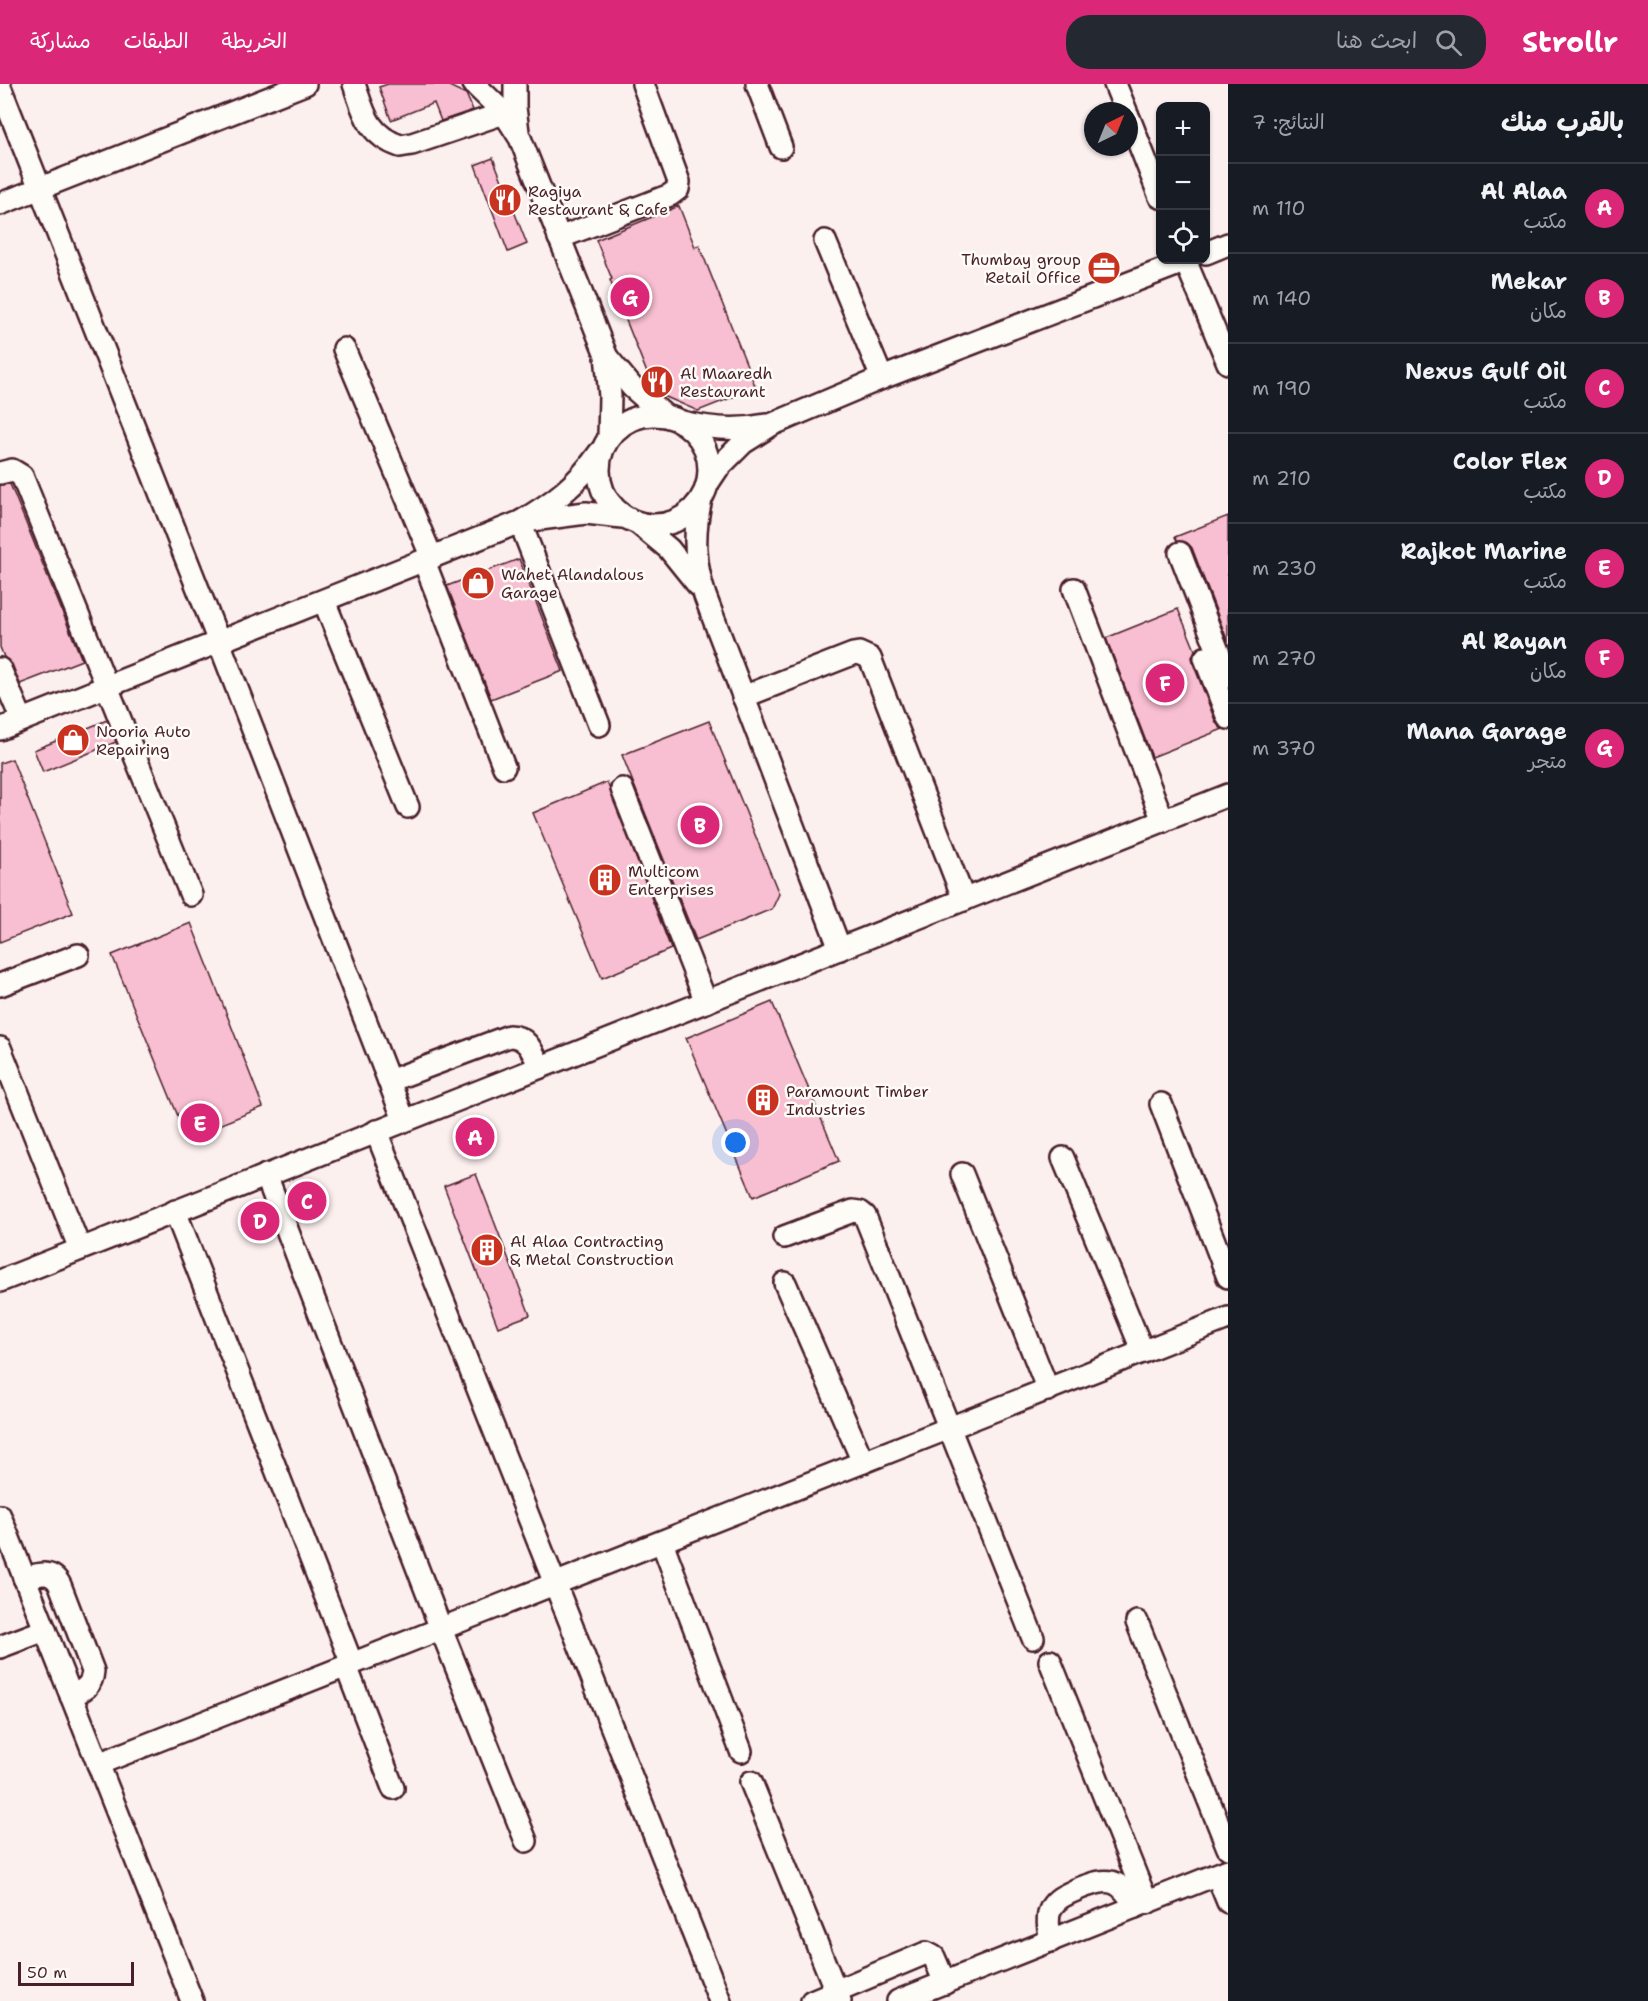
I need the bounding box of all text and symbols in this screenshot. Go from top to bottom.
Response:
search box [1066,15,1486,69]
text: Strollr [1522,23,1618,61]
text: ابحث هنا [1336,26,1417,55]
icon: search [1432,26,1465,59]
text: مشاركة [30,27,91,55]
text: الطبقات [124,27,189,55]
text: الخريطة [222,27,287,55]
north arrow [1084,102,1138,156]
map controls [1156,102,1210,264]
button: + [1156,102,1210,156]
text: بالقرب منك [1501,104,1624,139]
text: النتائج: 7 [1252,109,1325,135]
button: − [1156,156,1210,210]
text: Al Alaa [1480,177,1567,206]
place label: Ragiya Restaurant & Cafe [528,181,668,220]
restaurant icon: Ragiya Restaurant & Cafe [487,182,523,218]
text: 110 m [1252,195,1306,221]
text: A [1597,195,1612,221]
text: مكتب [1523,208,1567,234]
button: locate [1156,210,1210,264]
place label: Thumbay group Retail Office [961,249,1081,288]
office icon: Thumbay group Retail Office [1086,250,1122,286]
text: Mekar [1491,267,1567,296]
pin: G [610,274,650,320]
text: 140 m [1252,285,1311,311]
text: B [1598,285,1611,311]
text: مكان [1530,298,1567,324]
text: Nexus Gulf Oil [1405,357,1567,386]
place label: Al Maaredh Restaurant [680,363,773,402]
restaurant icon: Al Maaredh Restaurant [639,364,675,400]
text: 190 m [1252,375,1311,401]
text: C [1598,375,1611,401]
text: مكتب [1523,388,1567,414]
text: Color Flex [1453,447,1567,476]
text: 210 m [1252,465,1311,491]
text: D [1597,465,1612,491]
text: مكتب [1523,478,1567,504]
text: Rajkot Marine [1400,537,1567,566]
text: 230 m [1252,555,1317,581]
text: E [1598,555,1611,581]
place label: Wahet Alandalous Garage [501,564,644,603]
shop icon: Wahet Alandalous Garage [460,565,496,601]
text: مكتب [1523,568,1567,594]
text: Al Rayan [1461,627,1567,656]
text: 270 m [1252,645,1316,671]
text: F [1599,645,1610,671]
text: مكان [1530,658,1567,684]
pin: F [1146,660,1184,706]
text: Mana Garage [1406,717,1567,746]
place label: Nooria Auto Repairing [96,721,191,760]
shop icon: Nooria Auto Repairing [55,722,91,758]
text: 370 m [1252,735,1316,761]
text: G [1596,735,1613,761]
text: متجر [1528,748,1567,774]
pin: B [680,802,720,848]
place label: Multicom Enterprises [628,861,714,900]
building icon: Multicom Enterprises [587,862,623,898]
place label: Paramount Timber Industries [786,1081,929,1120]
building icon: Paramount Timber Industries [745,1082,781,1118]
pin: E [180,1100,220,1146]
pin: A [456,1114,494,1160]
your location [721,1128,750,1157]
pin: C [288,1178,326,1224]
pin: D [240,1198,280,1244]
place label: Al Alaa Contracting & Metal Construction [510,1231,674,1270]
building icon: Al Alaa Contracting & Metal Construction [469,1232,505,1268]
scale bar [18,1959,134,1986]
text: 50 m [27,1962,67,1983]

